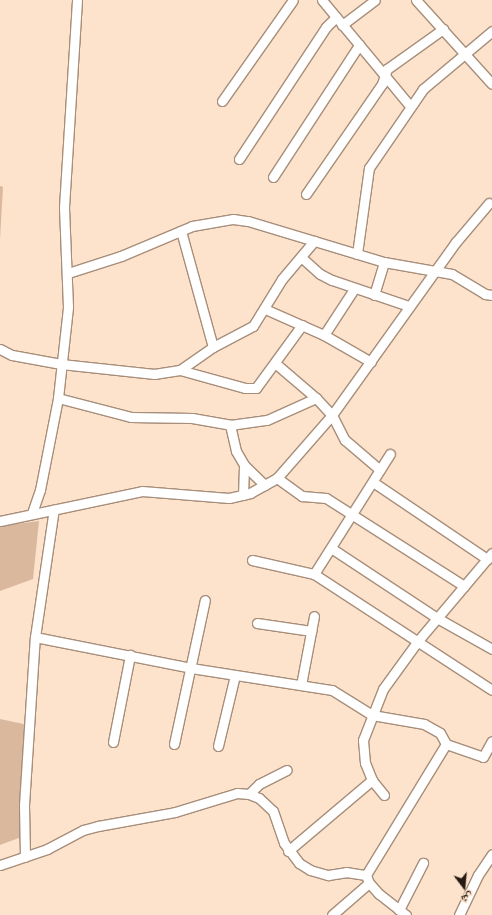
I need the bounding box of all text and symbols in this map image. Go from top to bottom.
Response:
north arrow [444,867,484,907]
text: ش [460,890,475,907]

